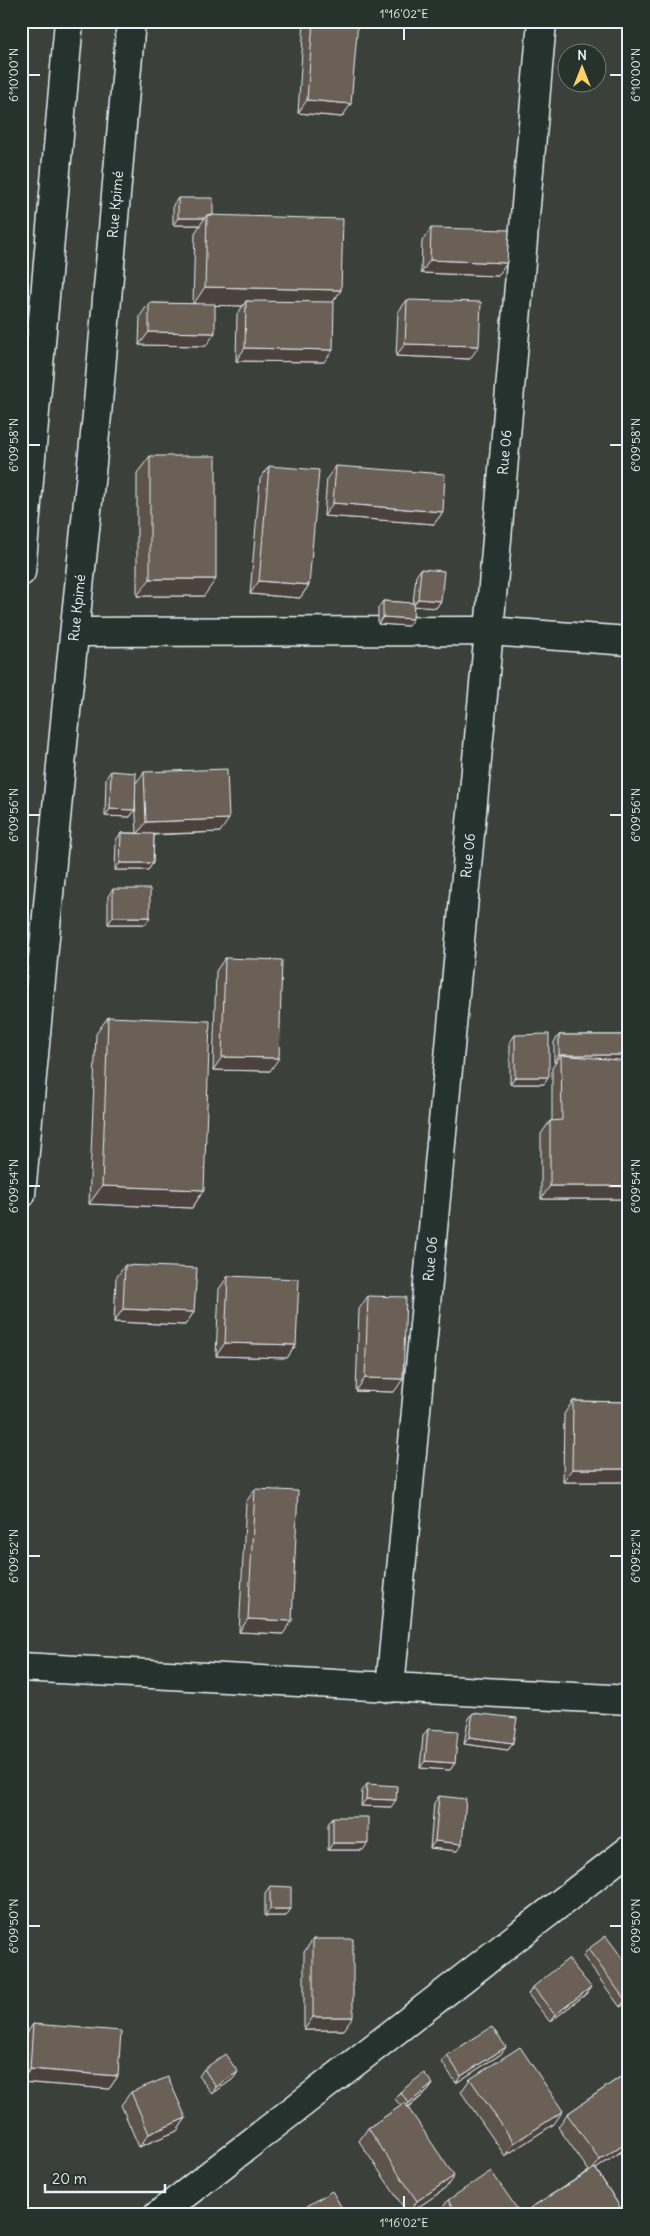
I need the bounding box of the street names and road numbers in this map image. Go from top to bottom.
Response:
street label: Rue Kpimé [103,170,127,239]
street label: Rue 06 [494,429,515,476]
street label: Rue Kpimé [64,573,89,642]
street label: Rue 06 [457,832,479,879]
street label: Rue 06 [419,1236,441,1282]

